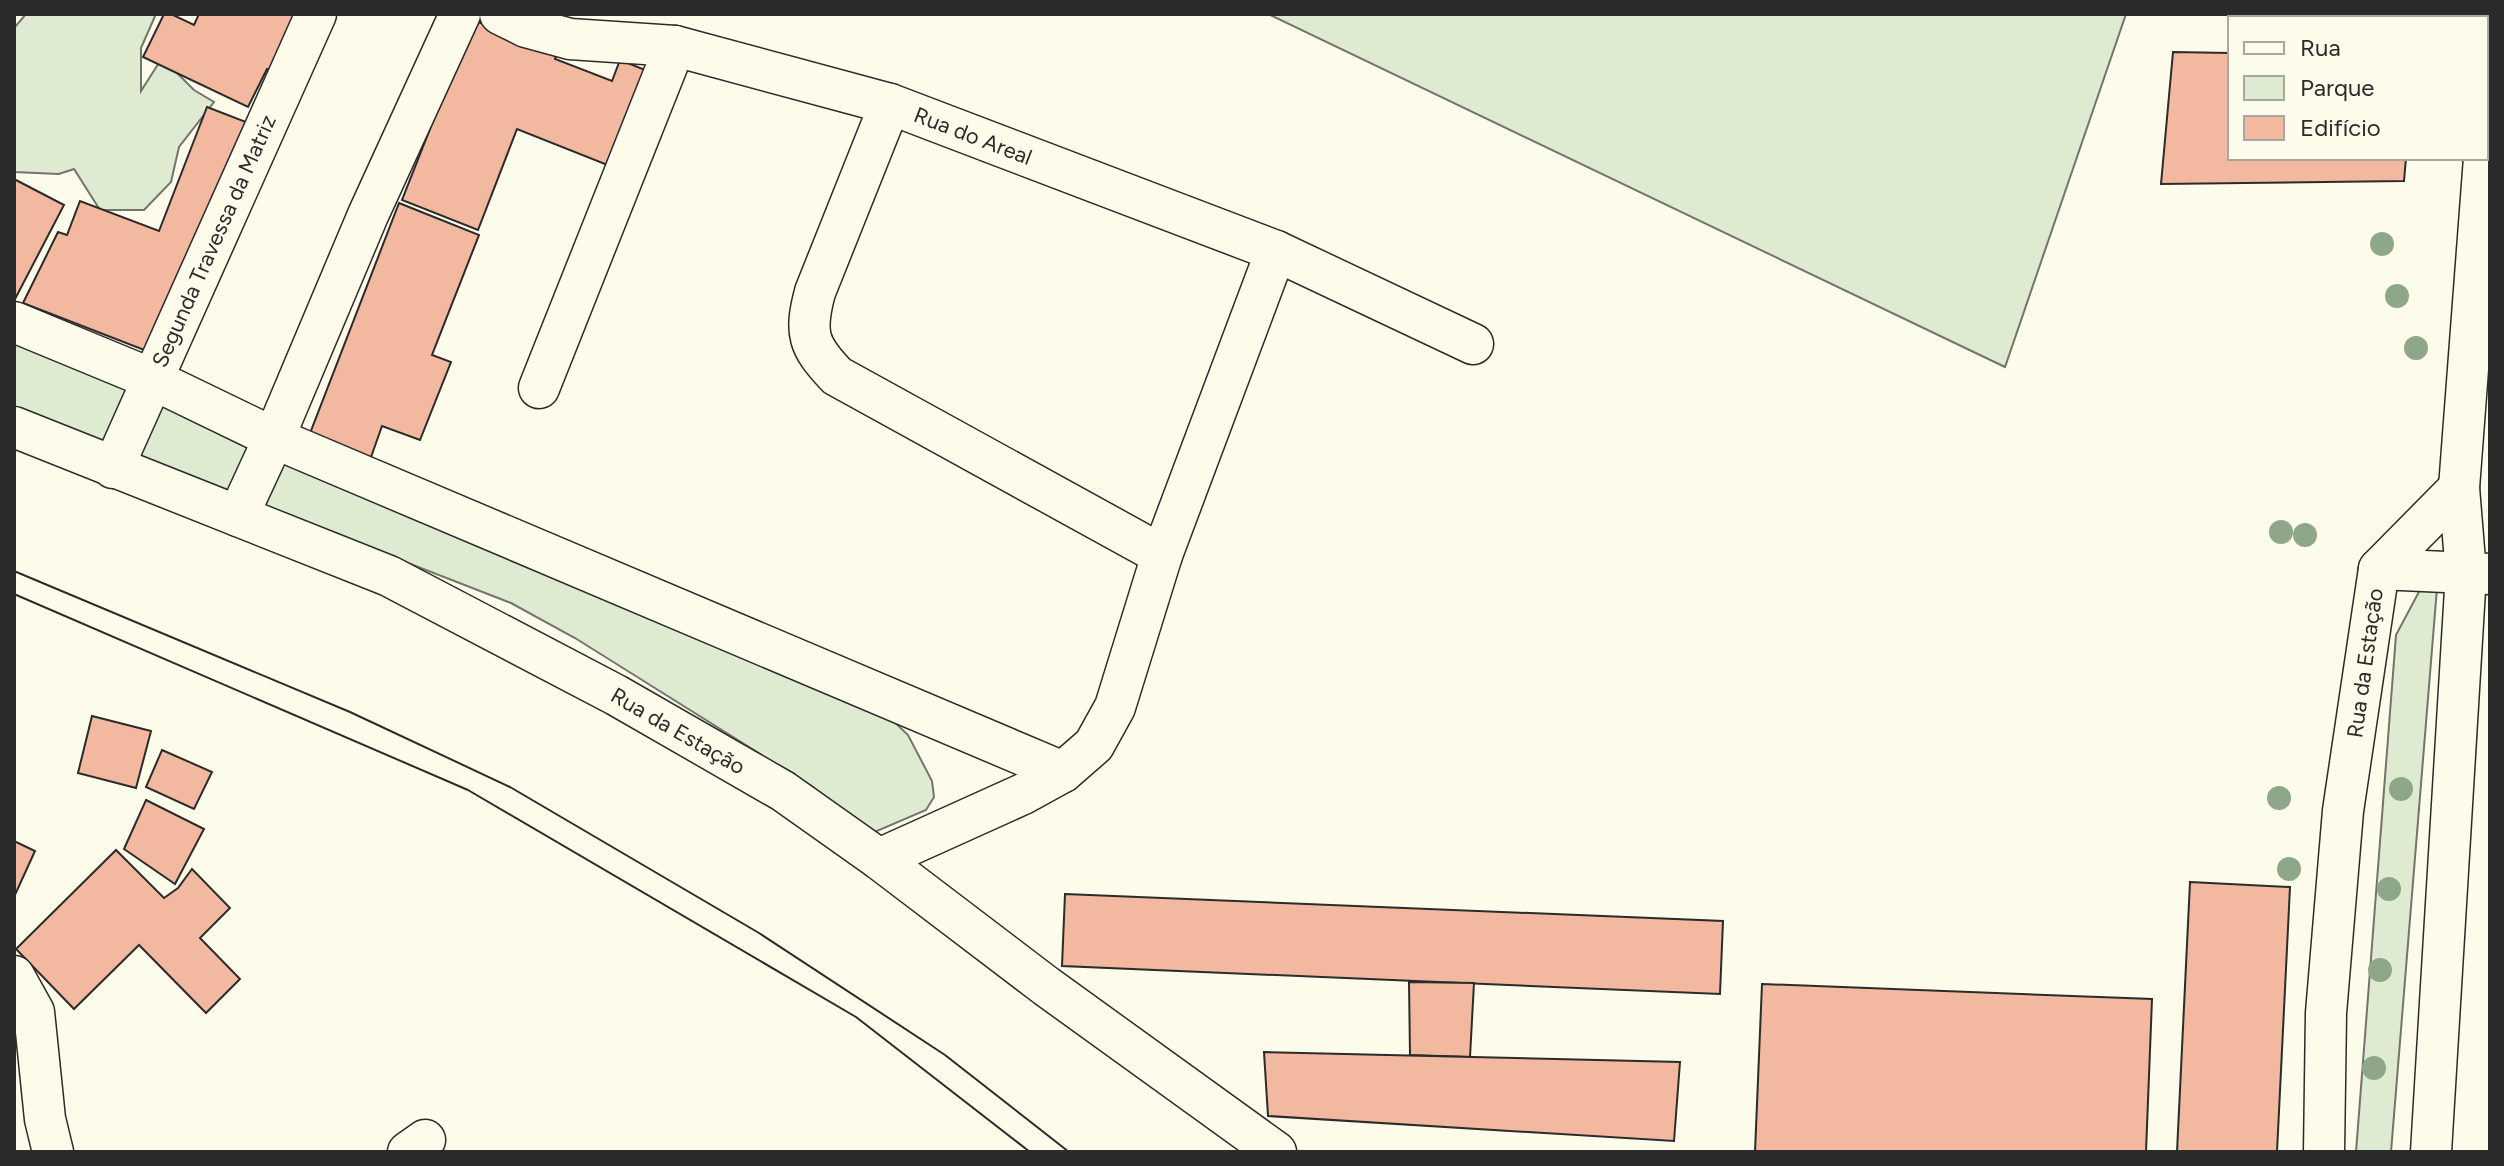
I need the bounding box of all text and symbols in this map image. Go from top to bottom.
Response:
legend [2228,16,2488,160]
text: Rua [2300,33,2341,62]
text: Parque [2300,73,2374,102]
street label: Rua do Areal [910,101,1036,171]
street label: Segunda Travessa da Matriz [146,111,282,371]
text: Edifício [2300,113,2381,142]
street label: Rua da Estação [2341,586,2389,740]
street label: Rua da Estação [606,682,750,780]

